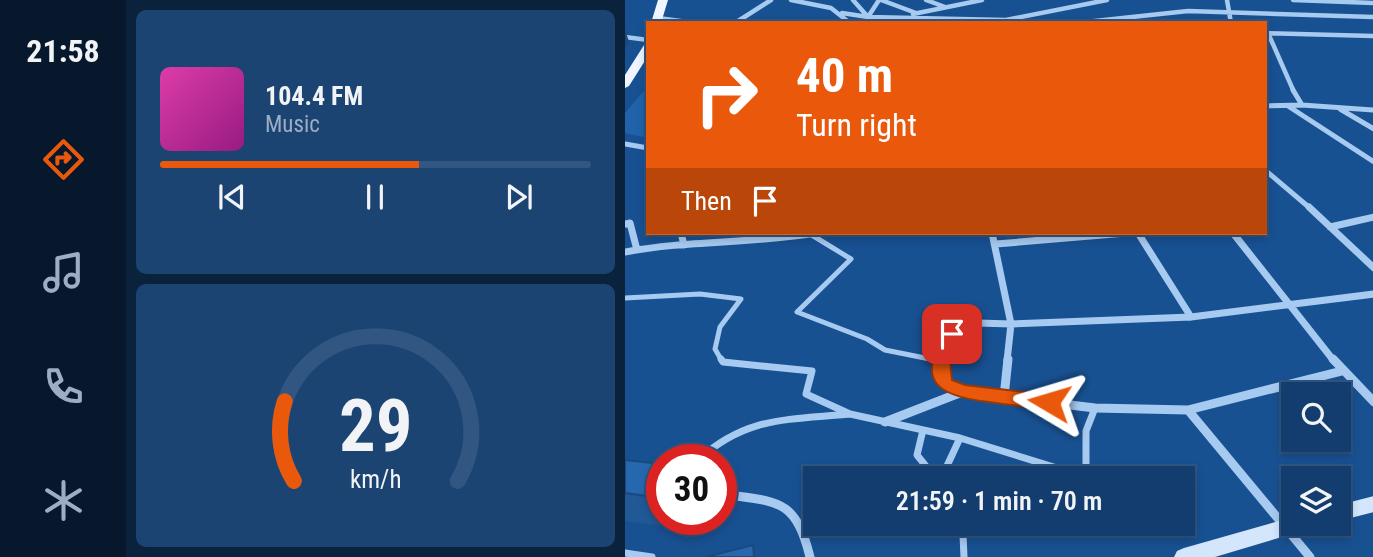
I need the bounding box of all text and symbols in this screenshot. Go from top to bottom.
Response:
text: 21:58 [26,32,100,70]
text: 40 m [796,47,893,104]
icon: right [681,49,772,140]
text: 104.4 FM [265,81,363,111]
text: Turn right [796,106,917,144]
text: Music [265,111,320,138]
icon: directions [39,135,88,184]
icon: previous [213,178,251,216]
icon: pause [356,178,394,216]
icon: next [500,178,538,216]
icon: arrive [746,182,784,220]
text: Then [681,186,732,216]
icon: music [39,248,88,297]
pin [922,304,982,364]
icon: arrive [933,315,971,353]
icon: phone [39,362,88,411]
position arrow [1012,365,1086,439]
map controls [1281,382,1351,536]
button: search [1281,382,1351,452]
text: 29 [339,384,412,470]
speed limit sign: 30 [646,444,737,535]
text: km/h [350,465,401,494]
button: layers [1281,466,1351,536]
icon: climate [39,476,88,525]
text: 21:59 · 1 min · 70 m [896,486,1102,516]

